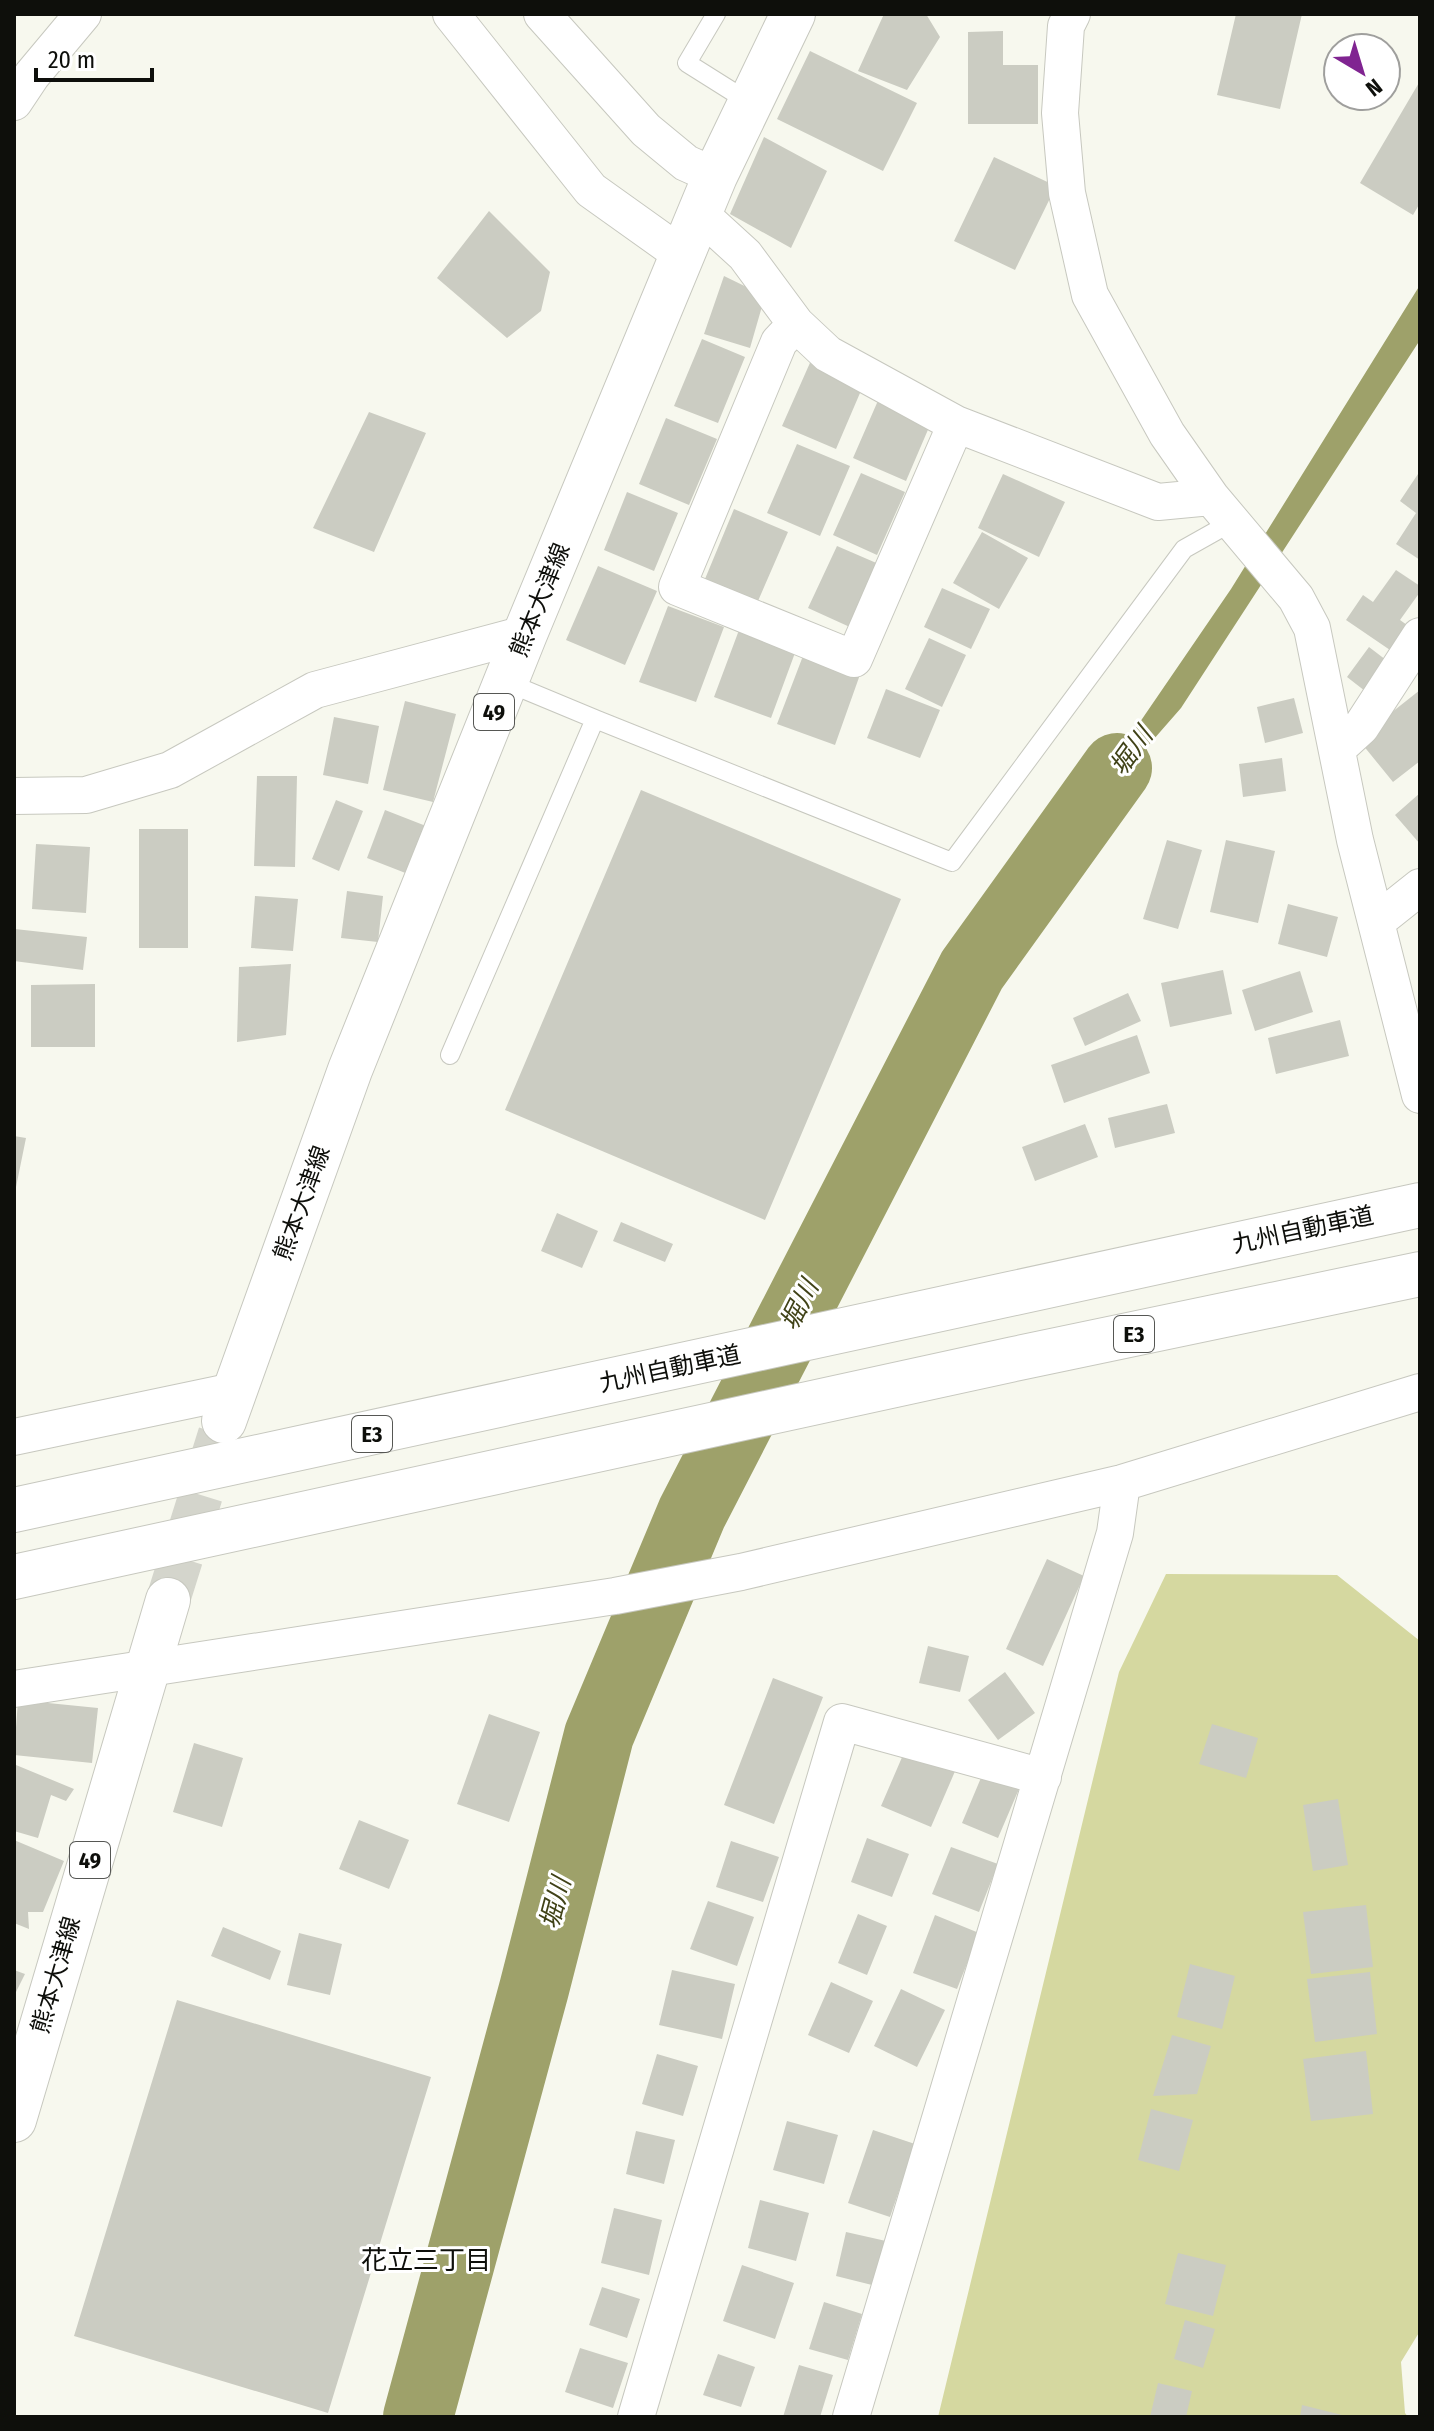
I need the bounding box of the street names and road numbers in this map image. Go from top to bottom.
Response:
street label: 熊本大津線 [505,539,575,661]
road number: 49 [474,694,514,730]
street label: 熊本大津線 [268,1142,336,1264]
street label: 九州自動車道 [1230,1201,1376,1259]
road number: E3 [1114,1316,1154,1352]
street label: 九州自動車道 [597,1340,743,1398]
road number: E3 [352,1416,392,1452]
road number: 49 [70,1842,110,1878]
street label: 熊本大津線 [26,1913,86,2037]

